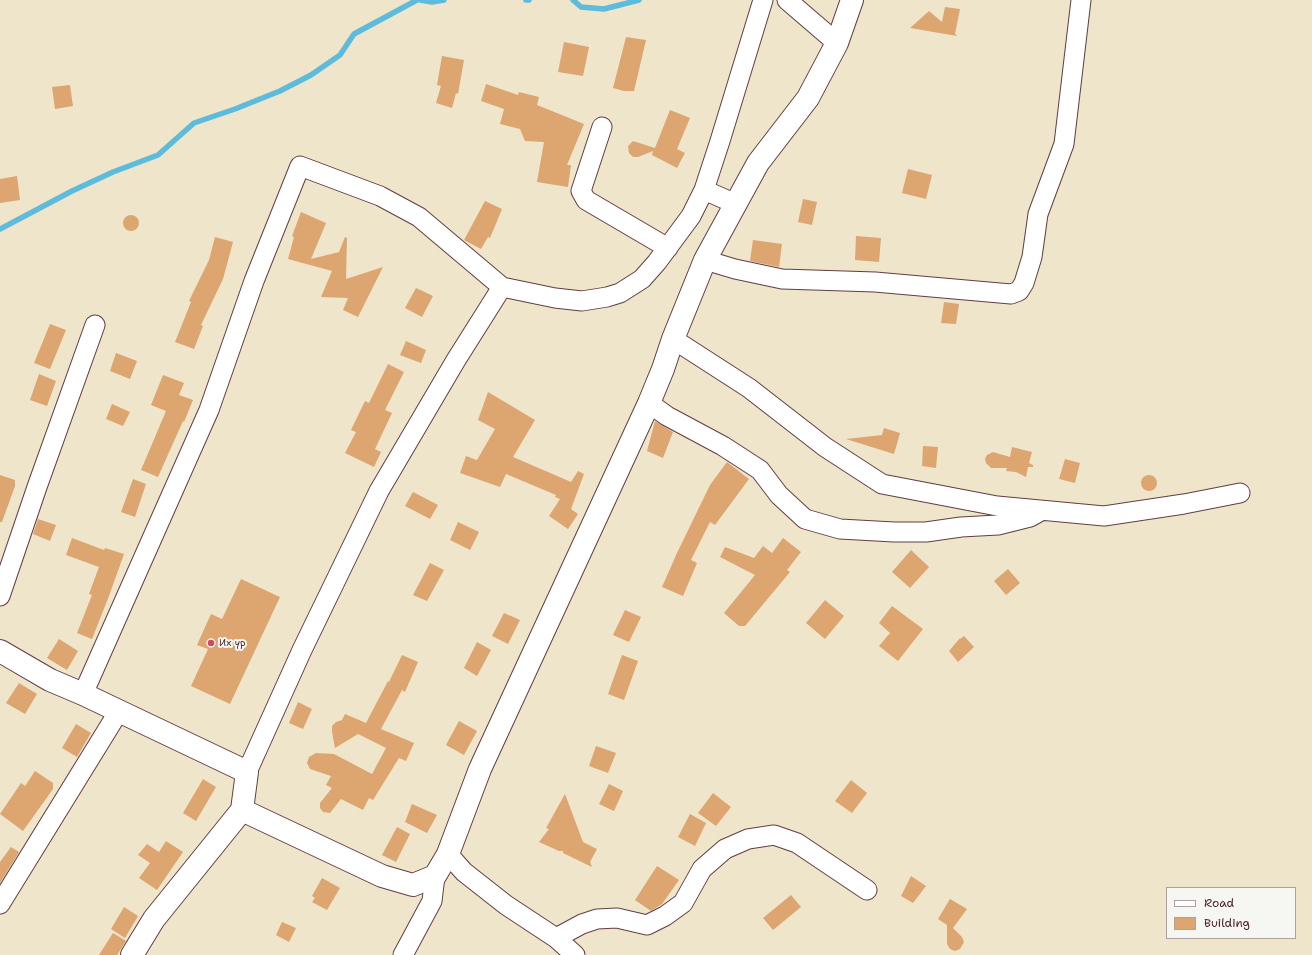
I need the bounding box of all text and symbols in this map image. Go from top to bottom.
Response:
place label: Их үр [219,637,246,649]
marker: Их үр [206,638,216,648]
legend [1166,887,1296,939]
text: Road [1204,895,1234,911]
text: Building [1204,915,1250,931]

